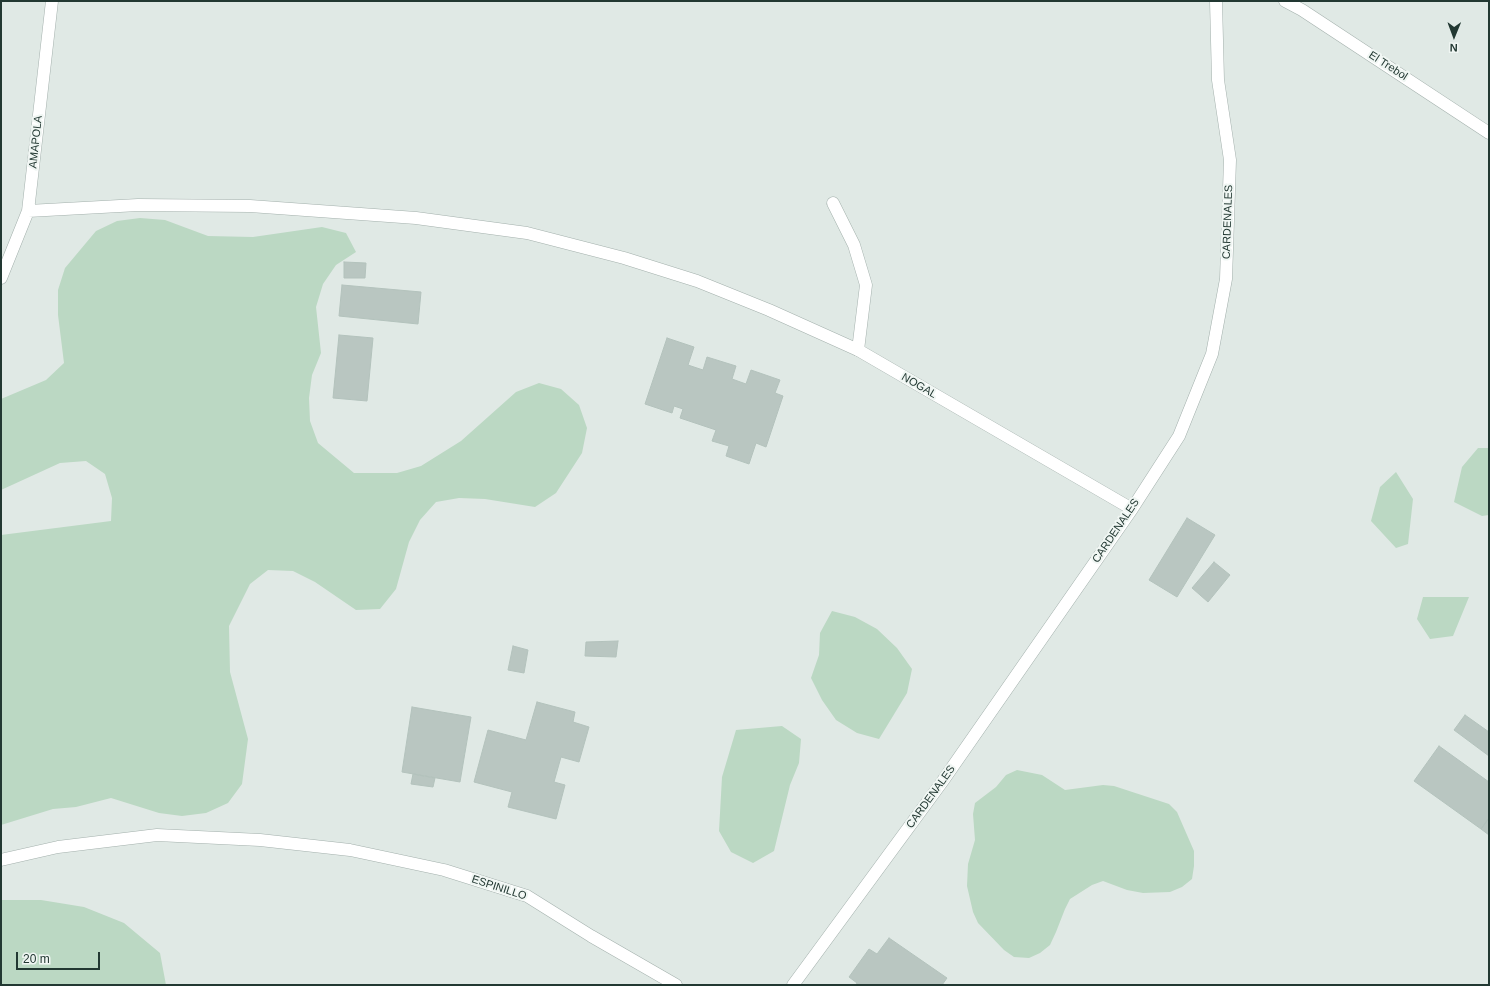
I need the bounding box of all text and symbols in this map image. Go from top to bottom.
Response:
north arrow [1434,16,1474,56]
text: N [1450,42,1458,54]
street label: El Trebol [1366,49,1410,83]
street label: AMAPOLA [27,115,45,169]
street label: CARDENALES [1220,185,1236,259]
street label: NOGAL [899,371,939,401]
street label: CARDENALES [1090,496,1142,566]
street label: CARDENALES [904,763,958,831]
street label: ESPINILLO [470,873,528,903]
scale bar [18,944,102,970]
text: 20 m [23,952,50,966]

